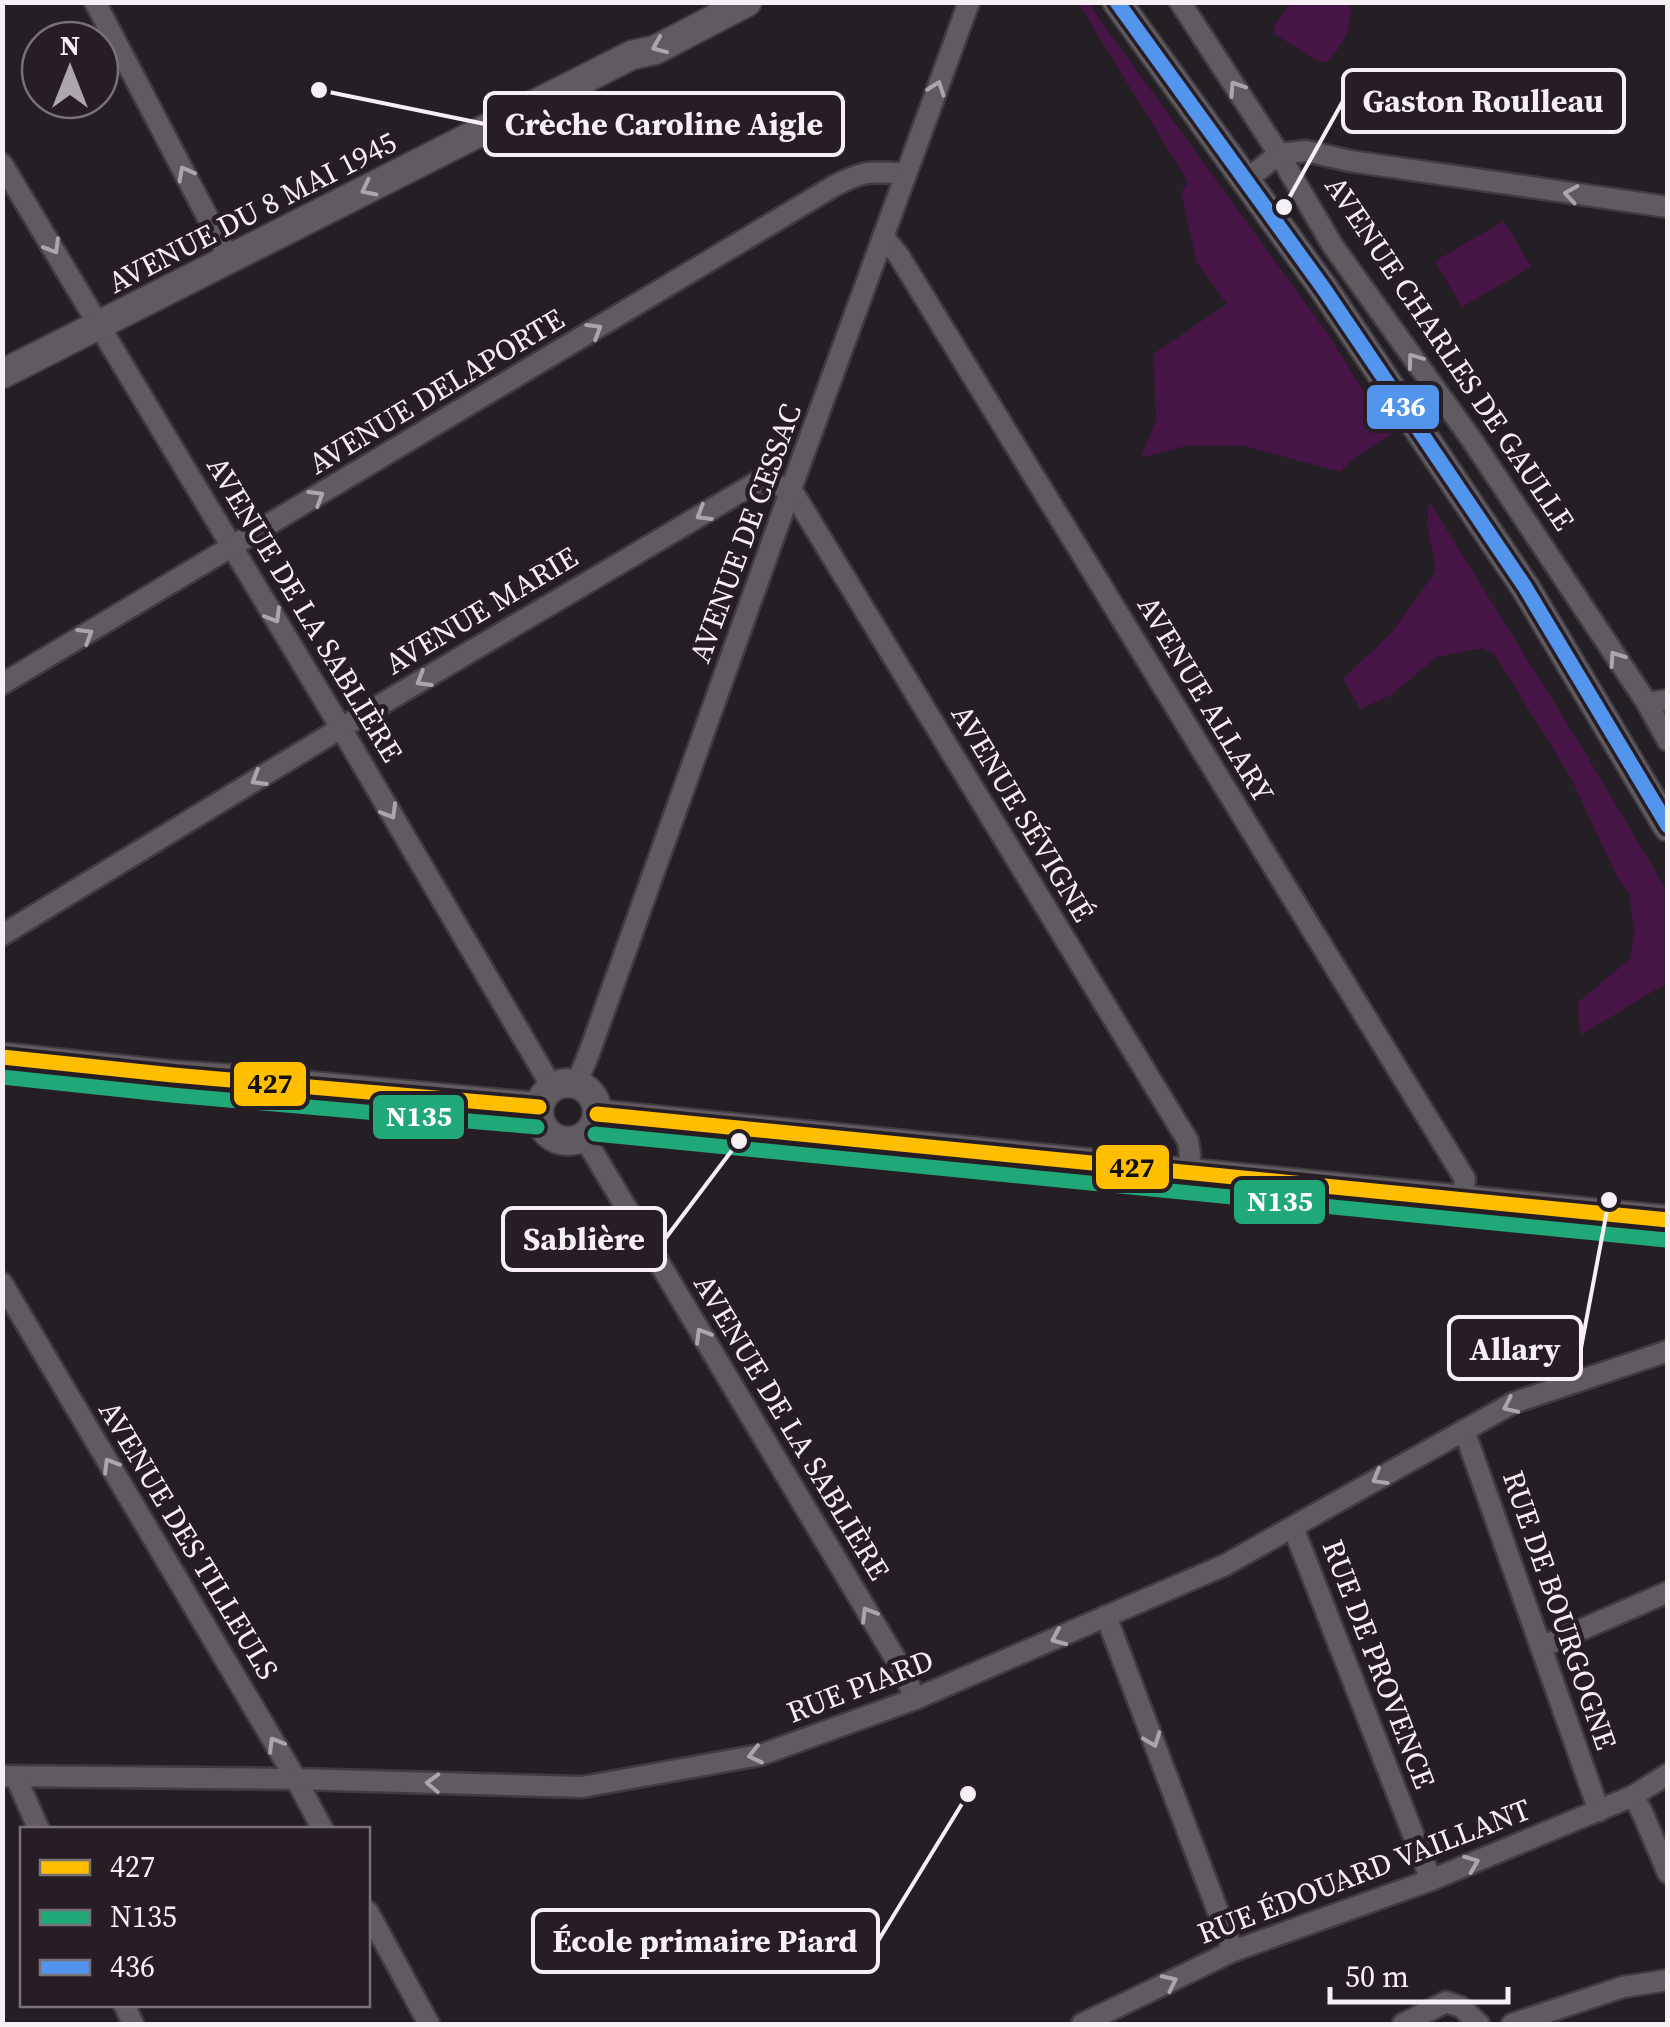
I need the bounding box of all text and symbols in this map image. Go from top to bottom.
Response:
north arrow [20,20,120,120]
text: N [60,26,80,64]
one-way arrow [651,34,669,54]
callout: Gaston Roulleau [1343,70,1624,132]
text: Gaston Roulleau [1363,79,1603,123]
one-way arrow [925,81,946,98]
one-way arrow [1230,81,1249,99]
callout: Crèche Caroline Aigle [485,93,843,155]
text: Crèche Caroline Aigle [505,102,823,146]
street label: AVENUE DU 8 MAI 1945 [101,121,403,303]
one-way arrow [178,166,197,184]
street label: AVENUE CHARLES DE GAULLE [1316,168,1584,538]
one-way arrow [361,177,379,196]
one-way arrow [1563,184,1579,205]
one-way arrow [41,236,60,254]
street label: AVENUE DELAPORTE [300,298,572,484]
one-way arrow [584,323,602,342]
one-way arrow [1408,352,1427,371]
line badge: 436 [1365,383,1441,431]
text: 436 [1380,387,1426,425]
street label: AVENUE DE CESSAC [679,398,811,668]
street label: AVENUE DE LA SABLIÈRE [197,449,413,769]
one-way arrow [306,490,324,509]
one-way arrow [696,502,714,522]
street label: AVENUE MARIE [377,536,585,684]
street label: AVENUE ALLARY [1128,588,1284,810]
one-way arrow [262,605,281,623]
one-way arrow [75,627,93,647]
one-way arrow [1610,650,1629,668]
one-way arrow [416,667,434,687]
street label: AVENUE SÉVIGNÉ [942,697,1104,929]
one-way arrow [251,767,269,786]
one-way arrow [378,801,398,819]
line badge: 427 [232,1060,308,1108]
text: 427 [247,1064,293,1102]
line badge: N135 [371,1093,466,1141]
text: N135 [386,1097,452,1135]
line badge: 427 [1094,1143,1171,1191]
text: 427 [1109,1148,1155,1186]
line badge: N135 [1232,1178,1327,1226]
text: N135 [1247,1182,1313,1220]
callout: Sablière [503,1208,665,1270]
text: Sablière [523,1217,645,1261]
street label: AVENUE DE LA SABLIÈRE [684,1267,900,1587]
callout: Allary [1449,1317,1581,1379]
text: Allary [1469,1327,1561,1371]
one-way arrow [695,1328,714,1346]
street label: AVENUE DES TILLEULS [89,1393,289,1687]
one-way arrow [1502,1394,1520,1414]
one-way arrow [103,1458,122,1476]
one-way arrow [1372,1465,1390,1485]
street label: RUE DE BOURGOGNE [1493,1465,1627,1755]
street label: RUE DE PROVENCE [1313,1534,1445,1794]
one-way arrow [861,1607,880,1625]
one-way arrow [1050,1626,1068,1646]
street label: RUE PIARD [781,1639,939,1733]
one-way arrow [1141,1730,1162,1747]
one-way arrow [268,1737,287,1755]
one-way arrow [747,1743,764,1764]
one-way arrow [424,1772,440,1793]
street label: RUE ÉDOUARD VAILLANT [1192,1789,1536,1953]
legend [20,1827,370,2007]
text: 427 [110,1846,155,1887]
one-way arrow [1462,1855,1480,1875]
text: N135 [110,1896,177,1937]
callout: École primaire Piard [533,1910,878,1972]
text: École primaire Piard [552,1919,858,1963]
scale bar [1330,1942,1508,2004]
text: 436 [110,1946,155,1987]
text: 50 m [1345,1956,1409,1997]
one-way arrow [1160,1975,1178,1995]

